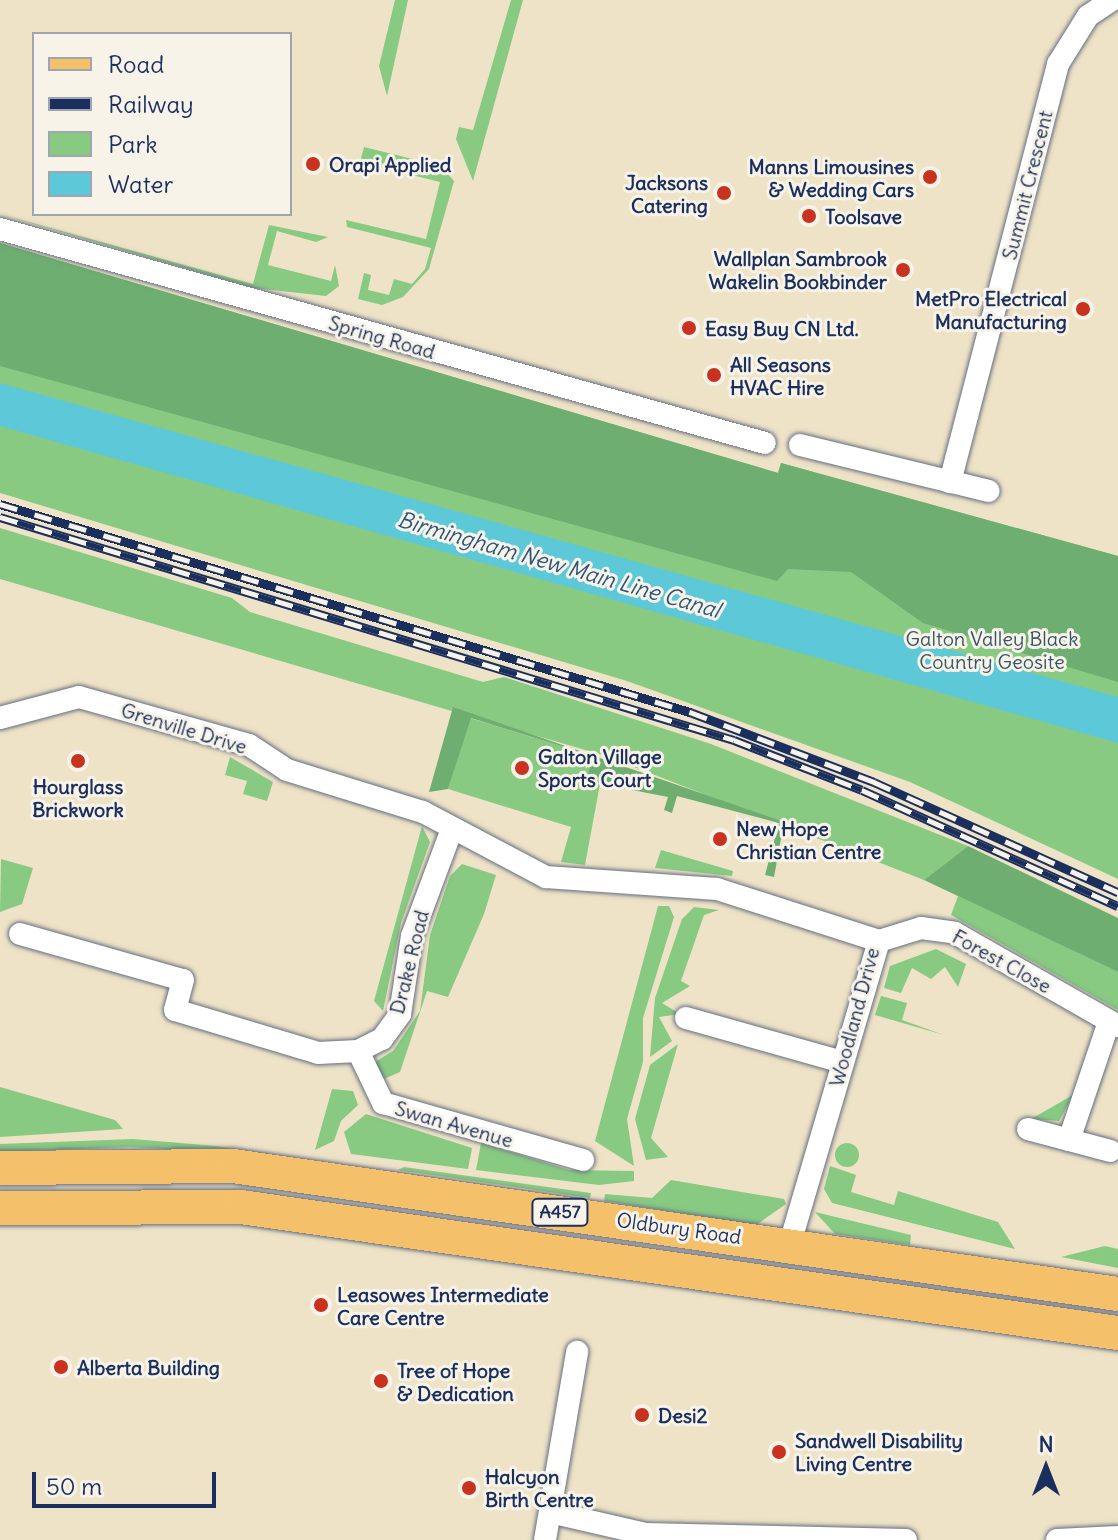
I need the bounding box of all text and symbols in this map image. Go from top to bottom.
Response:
legend [32,32,292,216]
text: Road [108,49,164,79]
text: Railway [108,89,194,119]
street label: Summit Crescent [997,108,1057,262]
text: Park [108,129,158,159]
place label: Orapi Applied [329,152,452,176]
place label: Manns Limousines & Wedding Cars [749,154,914,201]
marker: Orapi Applied [304,155,322,173]
marker: Manns Limousines & Wedding Cars [921,168,939,186]
text: Water [108,169,173,199]
place label: Jacksons Catering [625,170,708,217]
marker: Jacksons Catering [715,184,733,202]
place label: Toolsave [825,204,902,228]
marker: Toolsave [800,207,818,225]
place label: Wallplan Sambrook Wakelin Bookbinder [708,246,887,293]
marker: Wallplan Sambrook Wakelin Bookbinder [894,261,912,279]
place label: MetPro Electrical Manufacturing [915,286,1067,333]
marker: MetPro Electrical Manufacturing [1074,300,1092,318]
street label: Spring Road [326,310,438,364]
place label: Easy Buy CN Ltd. [705,316,859,340]
marker: Easy Buy CN Ltd. [680,319,698,337]
place label: All Seasons HVAC Hire [730,352,831,399]
marker: All Seasons HVAC Hire [705,366,723,384]
water label: Birmingham New Main Line Canal [395,506,723,624]
park label: Galton Valley Black Country Geosite [906,626,1078,673]
street label: Grenville Drive [118,697,250,759]
place label: Galton Village Sports Court [538,744,662,791]
marker: Hourglass Brickwork [69,752,87,770]
marker: Galton Village Sports Court [513,759,531,777]
place label: Hourglass Brickwork [32,774,124,821]
place label: New Hope Christian Centre [736,816,881,863]
marker: New Hope Christian Centre [711,830,729,848]
street label: Drake Road [385,908,433,1016]
street label: Forest Close [948,924,1056,998]
street label: Woodland Drive [824,945,884,1089]
street label: Swan Avenue [392,1096,516,1152]
road number: A457 [530,1198,590,1226]
street label: Oldbury Road [615,1207,743,1249]
place label: Leasowes Intermediate Care Centre [337,1282,549,1329]
marker: Leasowes Intermediate Care Centre [312,1296,330,1314]
place label: Alberta Building [77,1355,220,1379]
marker: Alberta Building [52,1358,70,1376]
place label: Tree of Hope & Dedication [397,1358,514,1405]
marker: Tree of Hope & Dedication [372,1372,390,1390]
place label: Desi2 [658,1403,707,1427]
marker: Desi2 [633,1406,651,1424]
place label: Sandwell Disability Living Centre [795,1428,963,1475]
north arrow [1006,1428,1086,1508]
text: N [1038,1430,1054,1458]
marker: Sandwell Disability Living Centre [770,1443,788,1461]
scale bar [36,1456,220,1506]
place label: Halcyon Birth Centre [485,1464,594,1511]
text: 50 m [46,1471,102,1501]
marker: Halcyon Birth Centre [460,1479,478,1497]

